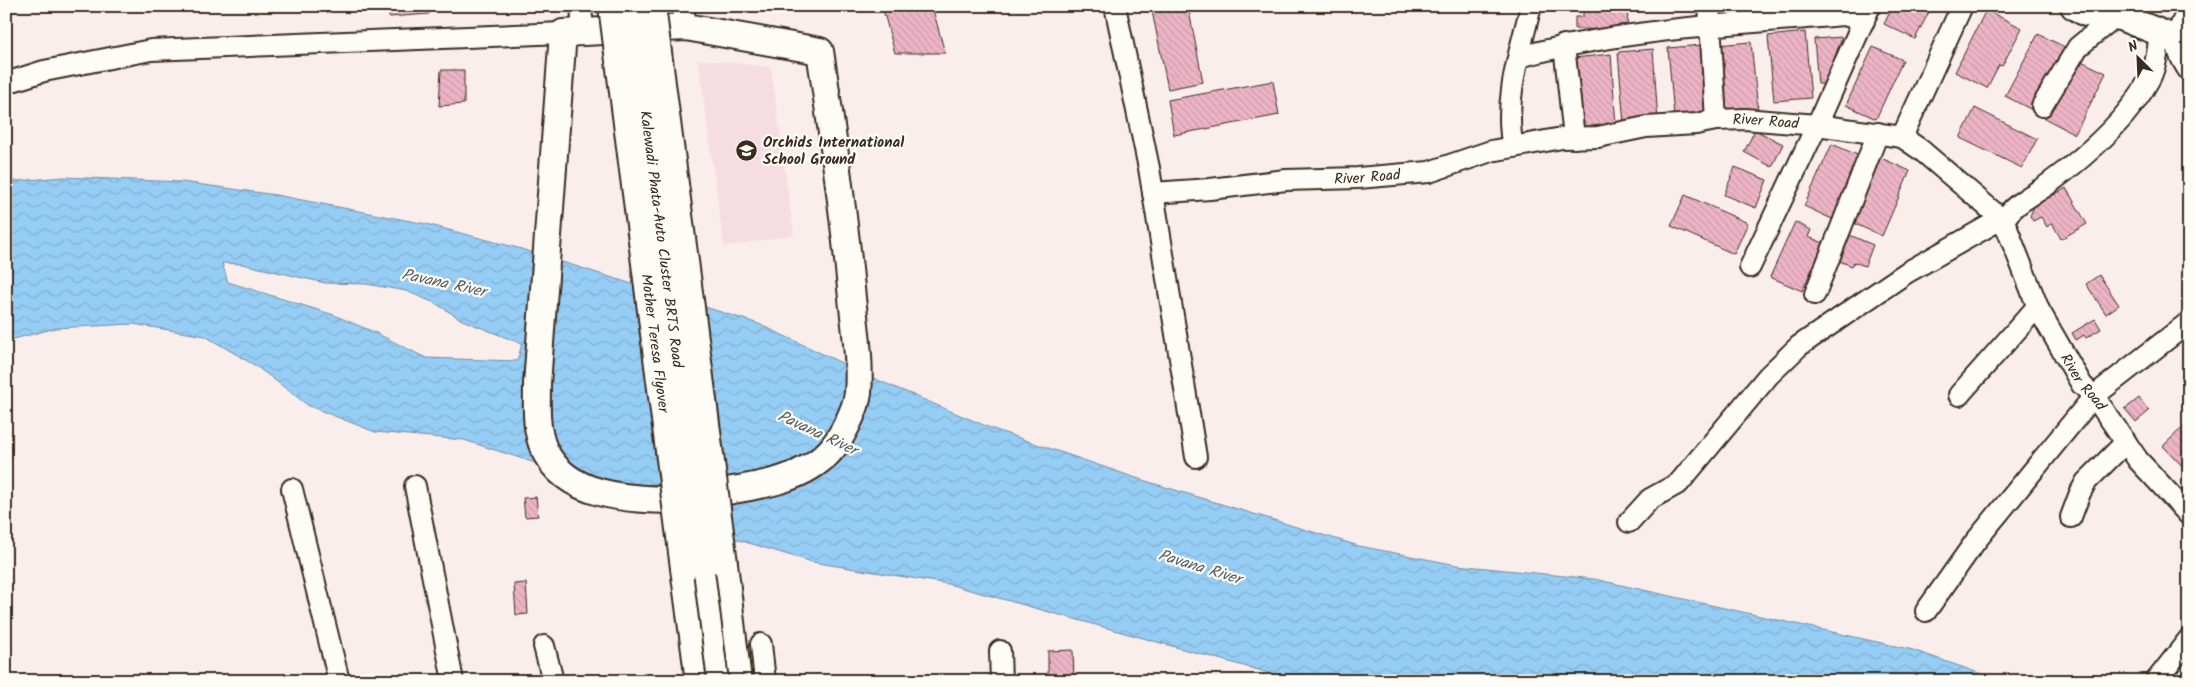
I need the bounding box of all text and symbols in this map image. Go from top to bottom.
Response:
north arrow [2112,32,2162,82]
text: N [2125,35,2142,59]
street label: River Road [1732,108,1800,136]
street label: Kalewadi Phata-Auto Cluster BRTS Road [632,109,689,370]
place label: Orchids International School Ground [763,131,904,172]
school or university icon: Orchids International School Ground [735,139,759,163]
street label: River Road [1334,163,1402,192]
water label: Pavana River [399,262,492,305]
street label: Mother Teresa Flyover [633,273,675,415]
street label: River Road [2053,349,2112,416]
water label: Pavana River [773,404,865,464]
water label: Pavana River [1155,543,1248,593]

